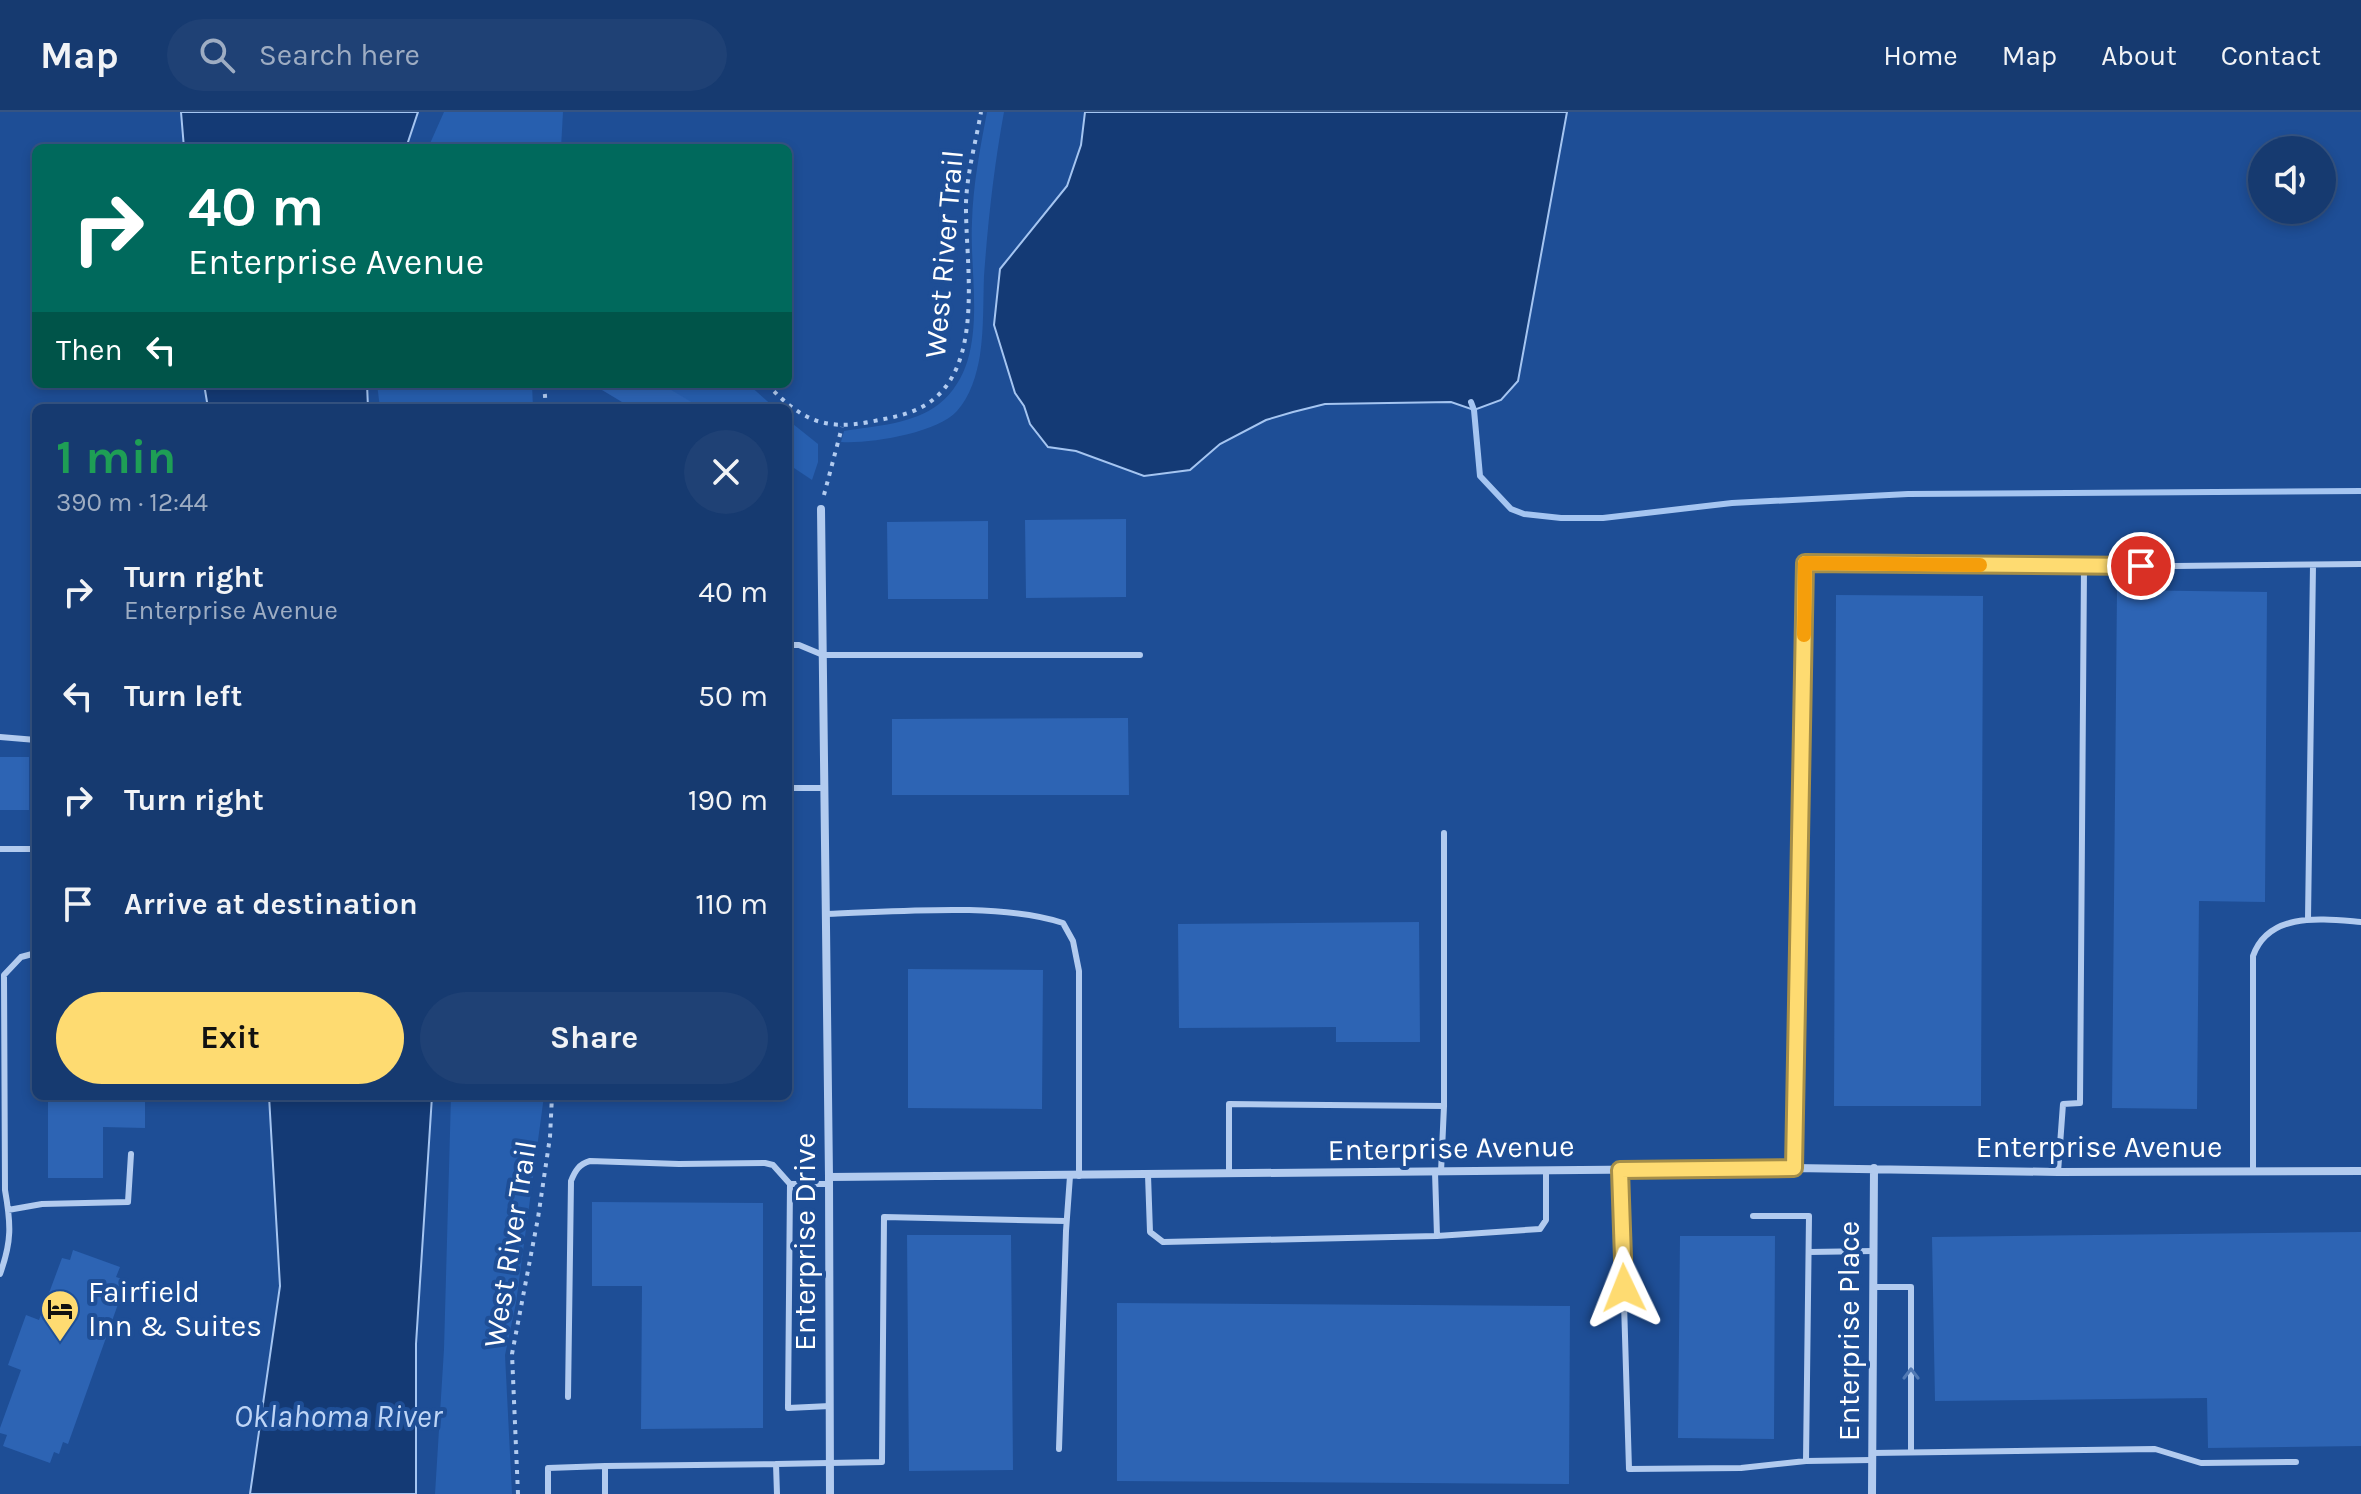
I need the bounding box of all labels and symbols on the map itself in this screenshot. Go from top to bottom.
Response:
street label: West River Trail [917,148,971,360]
pin [2107,532,2175,600]
street label: Enterprise Avenue [1327,1128,1575,1168]
street label: Enterprise Avenue [1976,1129,2222,1165]
street label: Enterprise Drive [787,1133,823,1351]
street label: West River Trail [476,1138,544,1350]
street label: Enterprise Place [1831,1221,1867,1441]
position arrow [1582,1246,1666,1330]
place label: Fairfield Inn & Suites [88,1274,262,1344]
hotel icon: Fairfield Inn & Suites [39,1288,81,1343]
one-way arrow [1902,1367,1920,1380]
water label: Oklahoma River [234,1398,443,1435]

